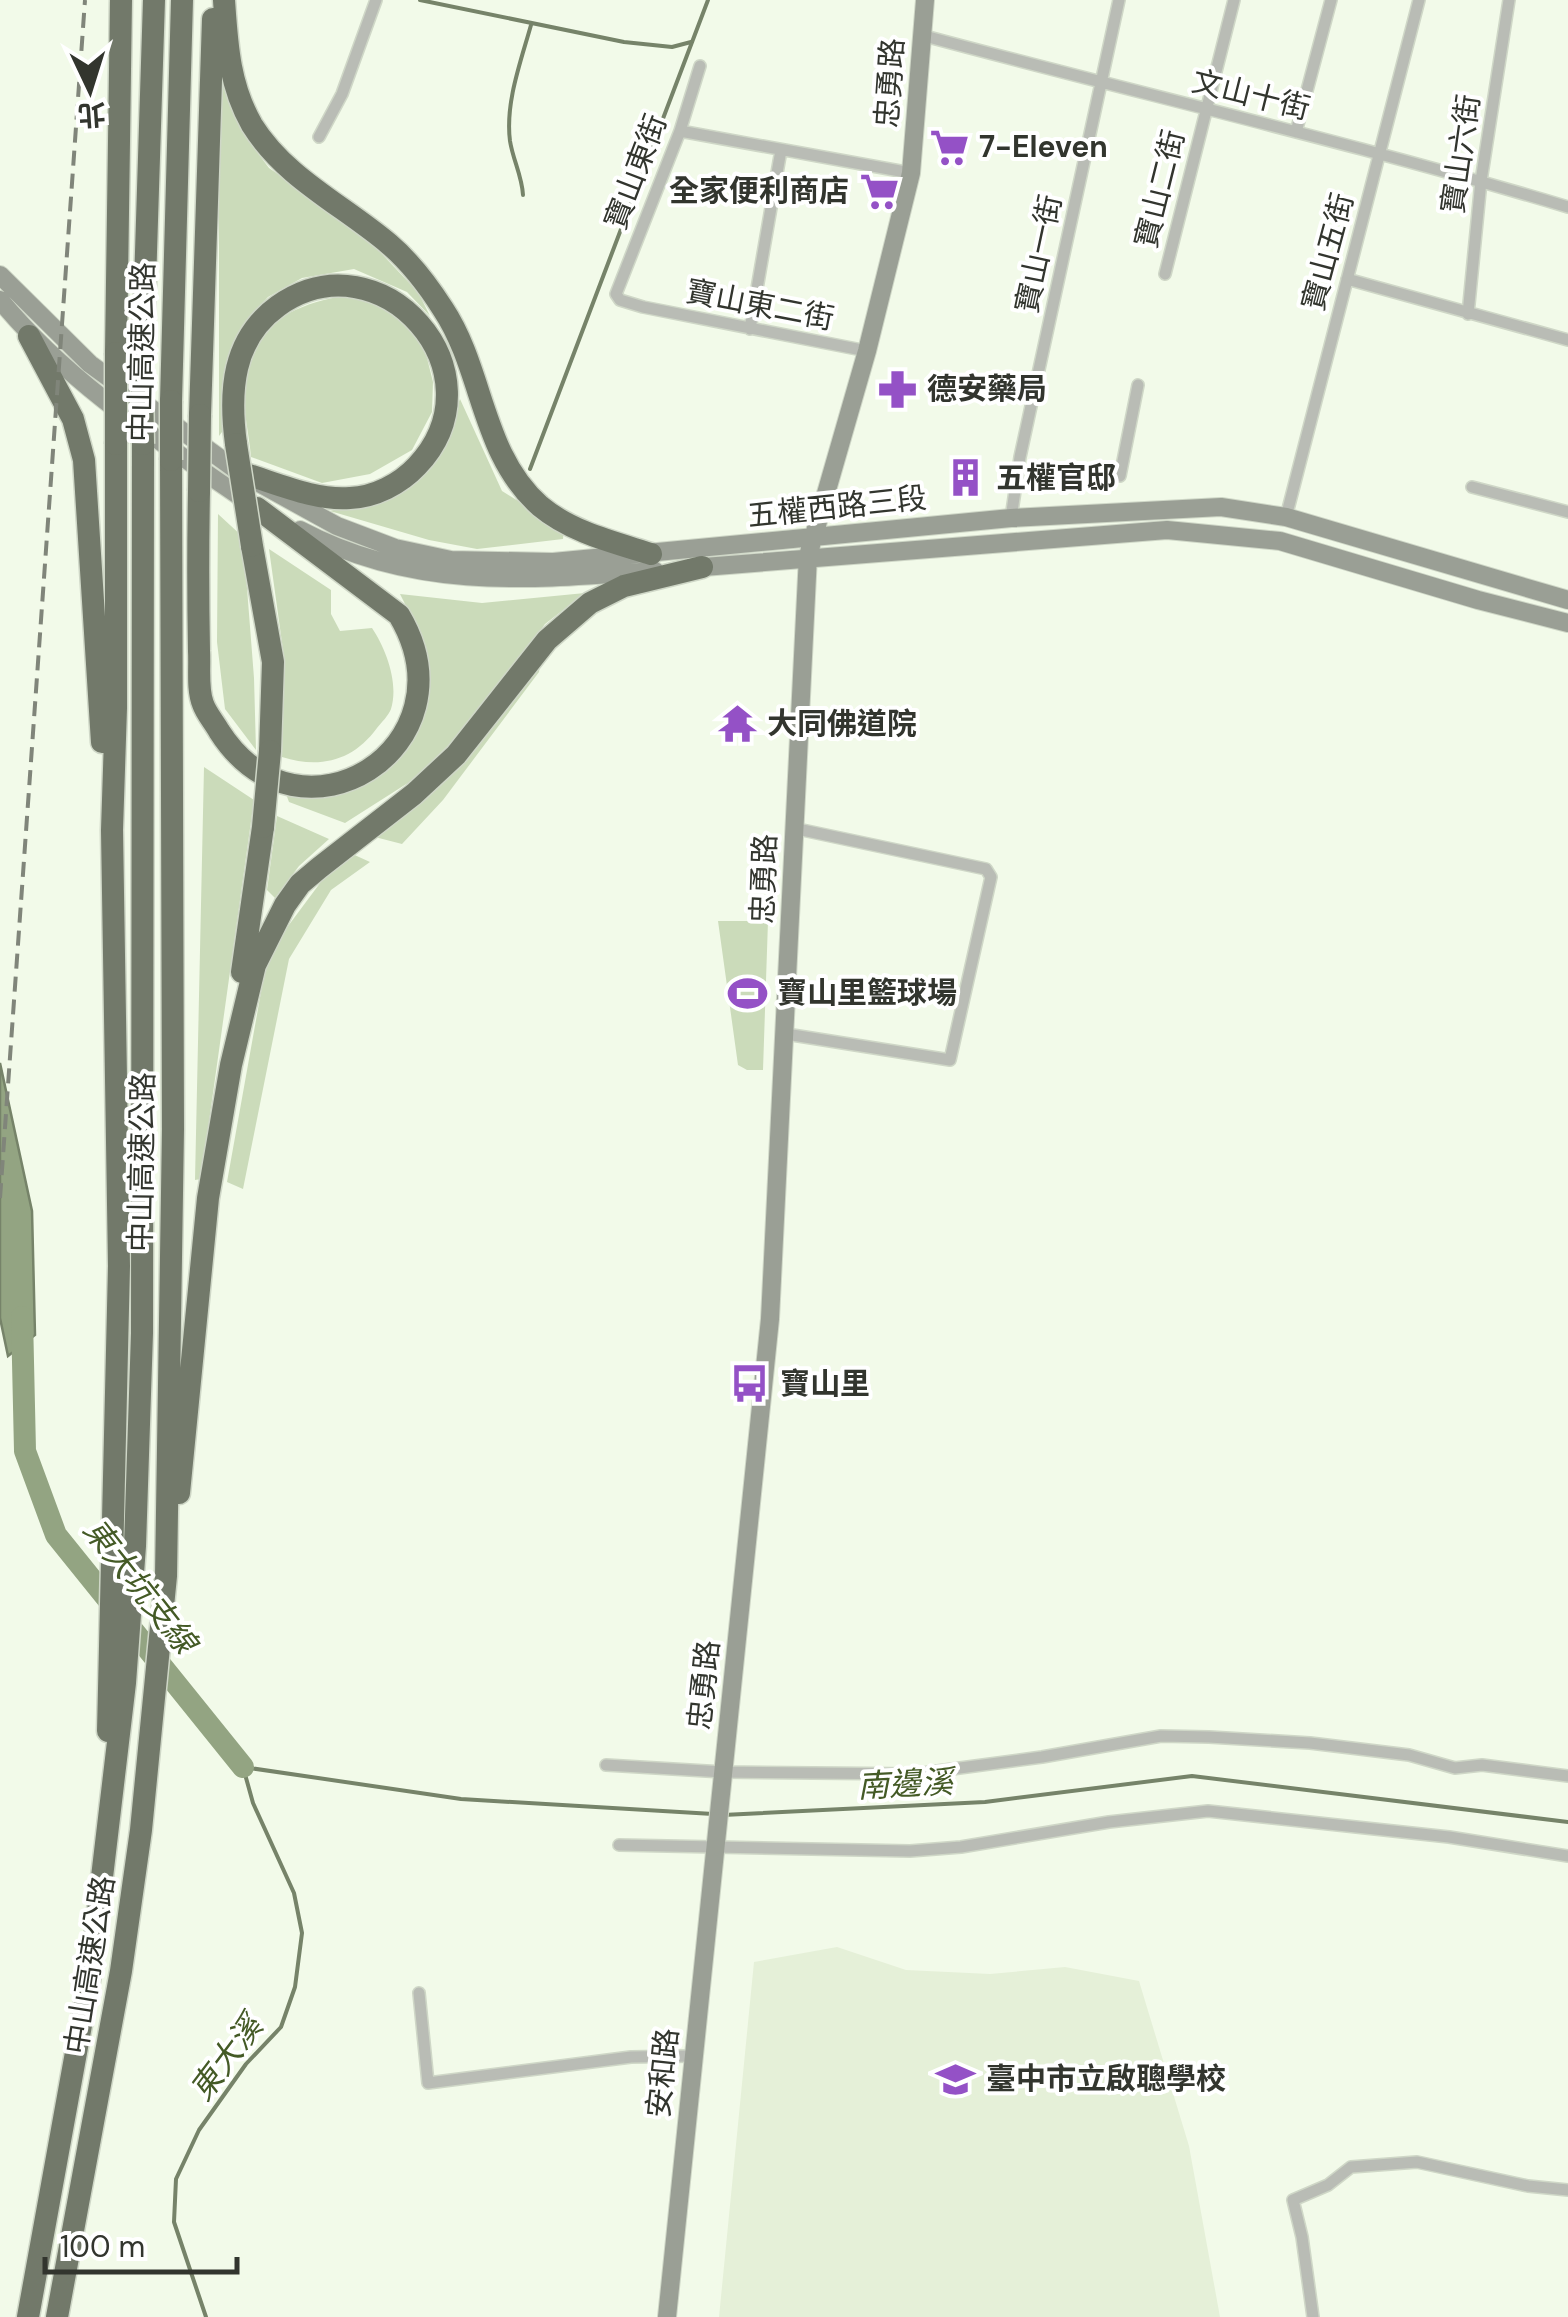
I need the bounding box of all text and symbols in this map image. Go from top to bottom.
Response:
street label: 忠勇路 [867,37,912,129]
north arrow [40,40,140,140]
street label: 文山十街 [1188,61,1314,128]
street label: 寶山六街 [1433,92,1488,216]
text: 北 [76,95,107,134]
street label: 寶山東街 [596,109,675,235]
supermarket icon: 7-Eleven [928,126,970,168]
street label: 寶山二街 [1126,126,1193,252]
place label: 7-Eleven [979,127,1108,166]
supermarket icon: 全家便利商店 [858,170,900,212]
place label: 全家便利商店 [669,171,849,210]
street label: 寶山五街 [1293,189,1362,315]
street label: 寶山一街 [1007,191,1070,317]
street label: 中山高速公路 [120,262,163,442]
street label: 寶山東二街 [683,271,837,338]
pharmacy icon: 德安藥局 [876,368,918,410]
place label: 德安藥局 [927,369,1047,408]
building icon: 五權官邸 [945,457,987,499]
place label: 五權官邸 [996,458,1116,497]
street label: 五權西路三段 [745,478,928,535]
temple icon: 大同佛道院 [716,703,758,745]
place label: 大同佛道院 [767,704,917,743]
street label: 忠勇路 [742,833,785,925]
sports icon: 寶山里籃球場 [726,972,768,1014]
place label: 寶山里籃球場 [777,973,957,1012]
street label: 中山高速公路 [120,1072,163,1252]
bus stop icon: 寶山里 [729,1363,771,1405]
place label: 寶山里 [780,1364,870,1403]
water label: 東大坑支線 [74,1510,208,1664]
street label: 忠勇路 [679,1638,728,1732]
water label: 南邊溪 [856,1760,958,1807]
street label: 中山高速公路 [56,1873,123,2057]
water label: 東大溪 [180,2004,274,2109]
street label: 安和路 [638,2026,687,2120]
school or university icon: 臺中市立啟聰學校 [935,2058,977,2100]
place label: 臺中市立啟聰學校 [986,2059,1226,2098]
scale bar [45,2212,238,2274]
text: 100 m [60,2227,145,2266]

